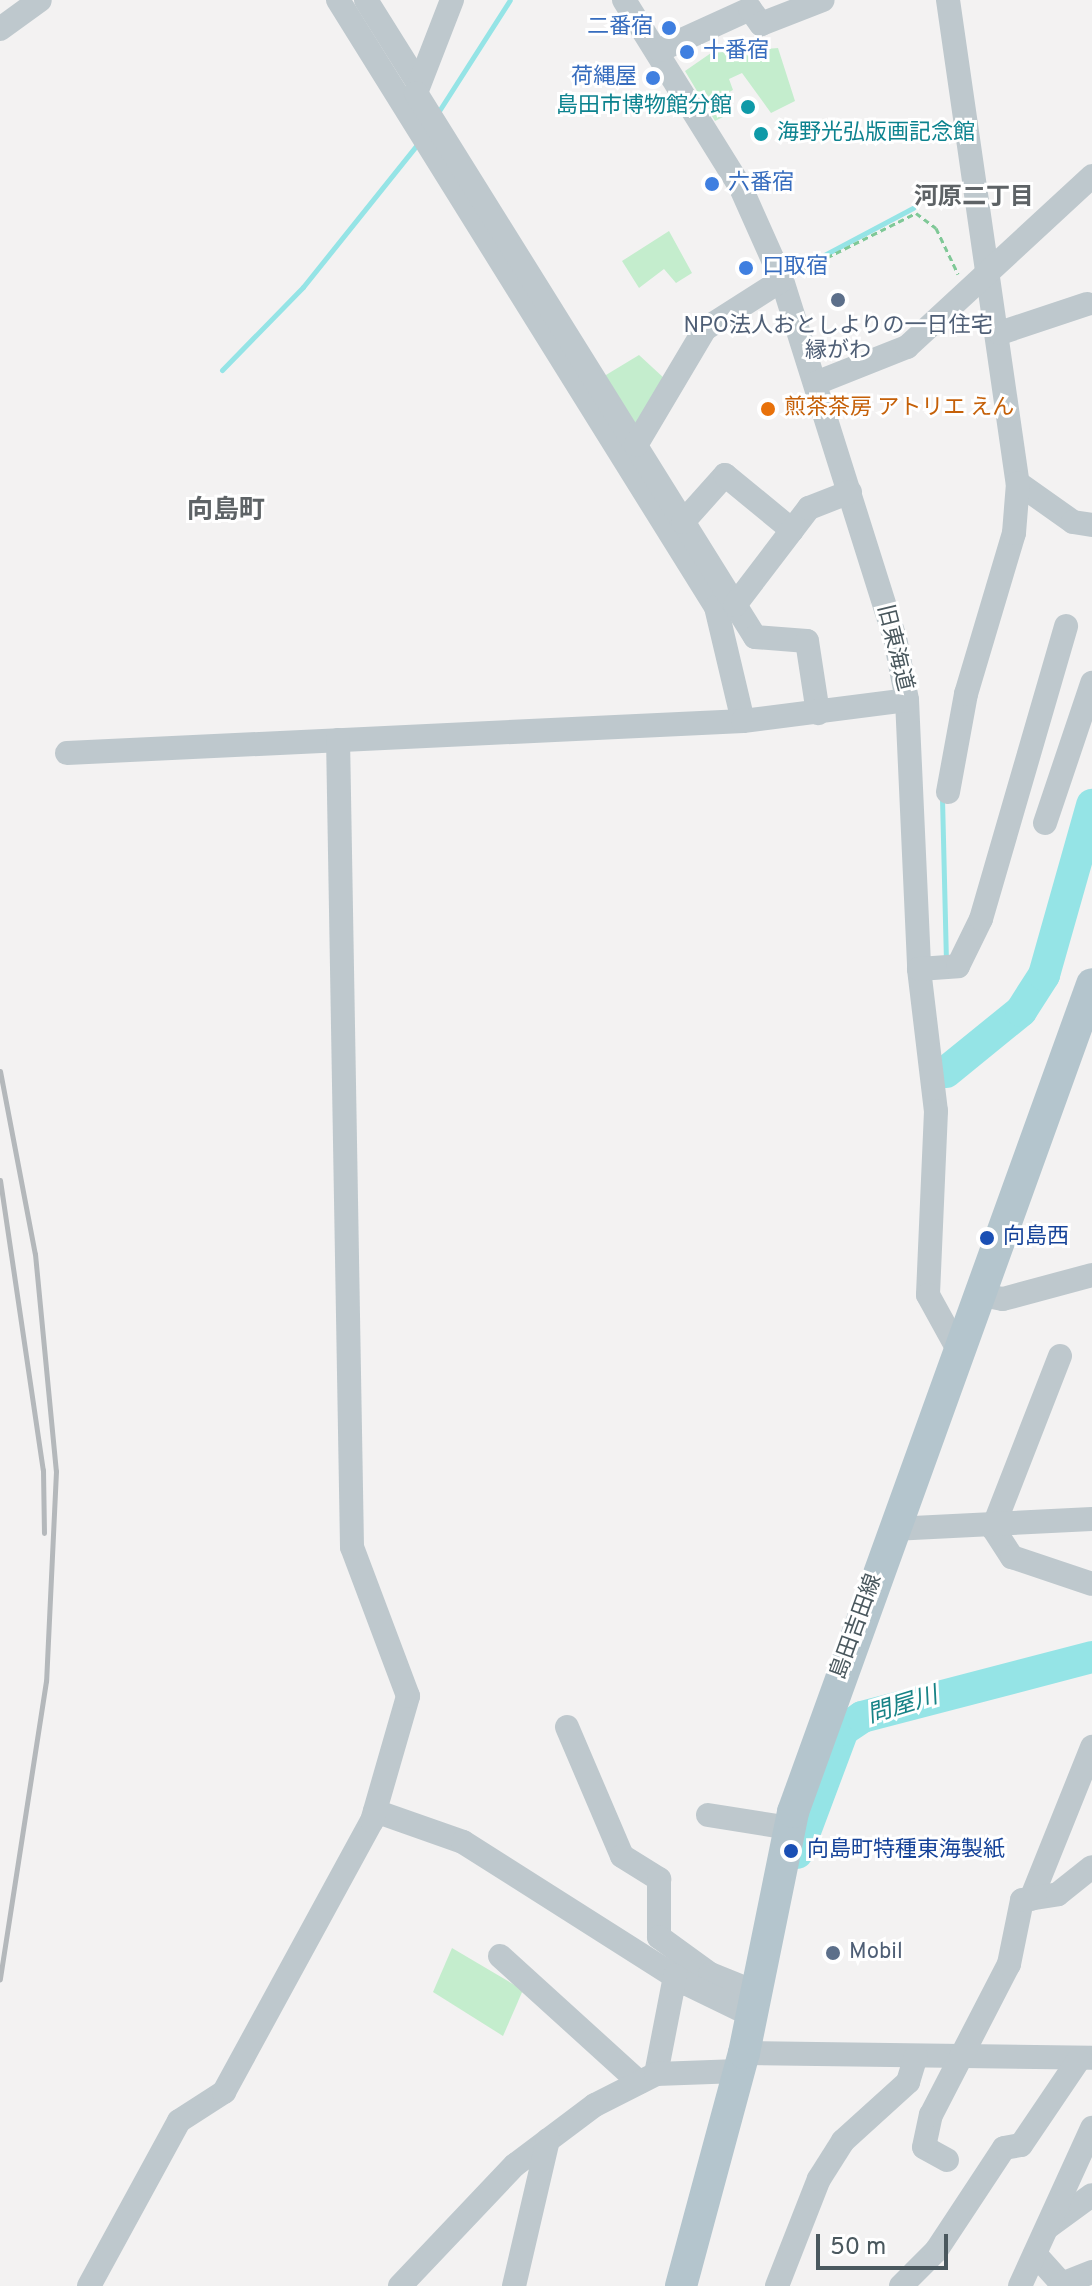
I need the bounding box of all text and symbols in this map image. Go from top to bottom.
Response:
place label: 二番宿 [587,15,653,41]
marker: 二番宿 [660,19,678,37]
place label: 十番宿 [703,39,769,65]
marker: 十番宿 [678,43,696,61]
place label: 荷縄屋 [571,65,637,91]
marker: 荷縄屋 [644,69,662,87]
place label: 島田市博物館分館 [556,94,732,120]
marker: 島田市博物館分館 [739,98,757,116]
place label: 海野光弘版画記念館 [777,121,975,147]
marker: 海野光弘版画記念館 [752,125,770,143]
place label: 六番宿 [728,171,794,197]
marker: 六番宿 [703,175,721,193]
district label: 河原二丁目 [914,185,1034,213]
place label: 口取宿 [762,255,828,281]
marker: 口取宿 [737,259,755,277]
marker: NPO法人おとしよりの一日住宅 縁がわ [829,291,847,309]
place label: NPO法人おとしよりの一日住宅 縁がわ [683,313,993,364]
place label: 煎茶茶房 アトリエ えん [784,396,1014,422]
marker: 煎茶茶房 アトリエ えん [759,400,777,418]
district label: 向島町 [187,496,265,528]
street label: 旧東海道 [871,602,917,694]
place label: 向島西 [1003,1225,1069,1251]
marker: 向島西 [978,1229,996,1247]
street label: 島田吉田線 [826,1571,888,1683]
water label: 問屋川 [864,1683,942,1731]
place label: 向島町特種東海製紙 [807,1838,1005,1864]
marker: 向島町特種東海製紙 [782,1842,800,1860]
place label: Mobil [849,1940,903,1966]
marker: Mobil [824,1944,842,1962]
scale bar [820,2218,952,2268]
text: 50 m [830,2233,886,2263]

